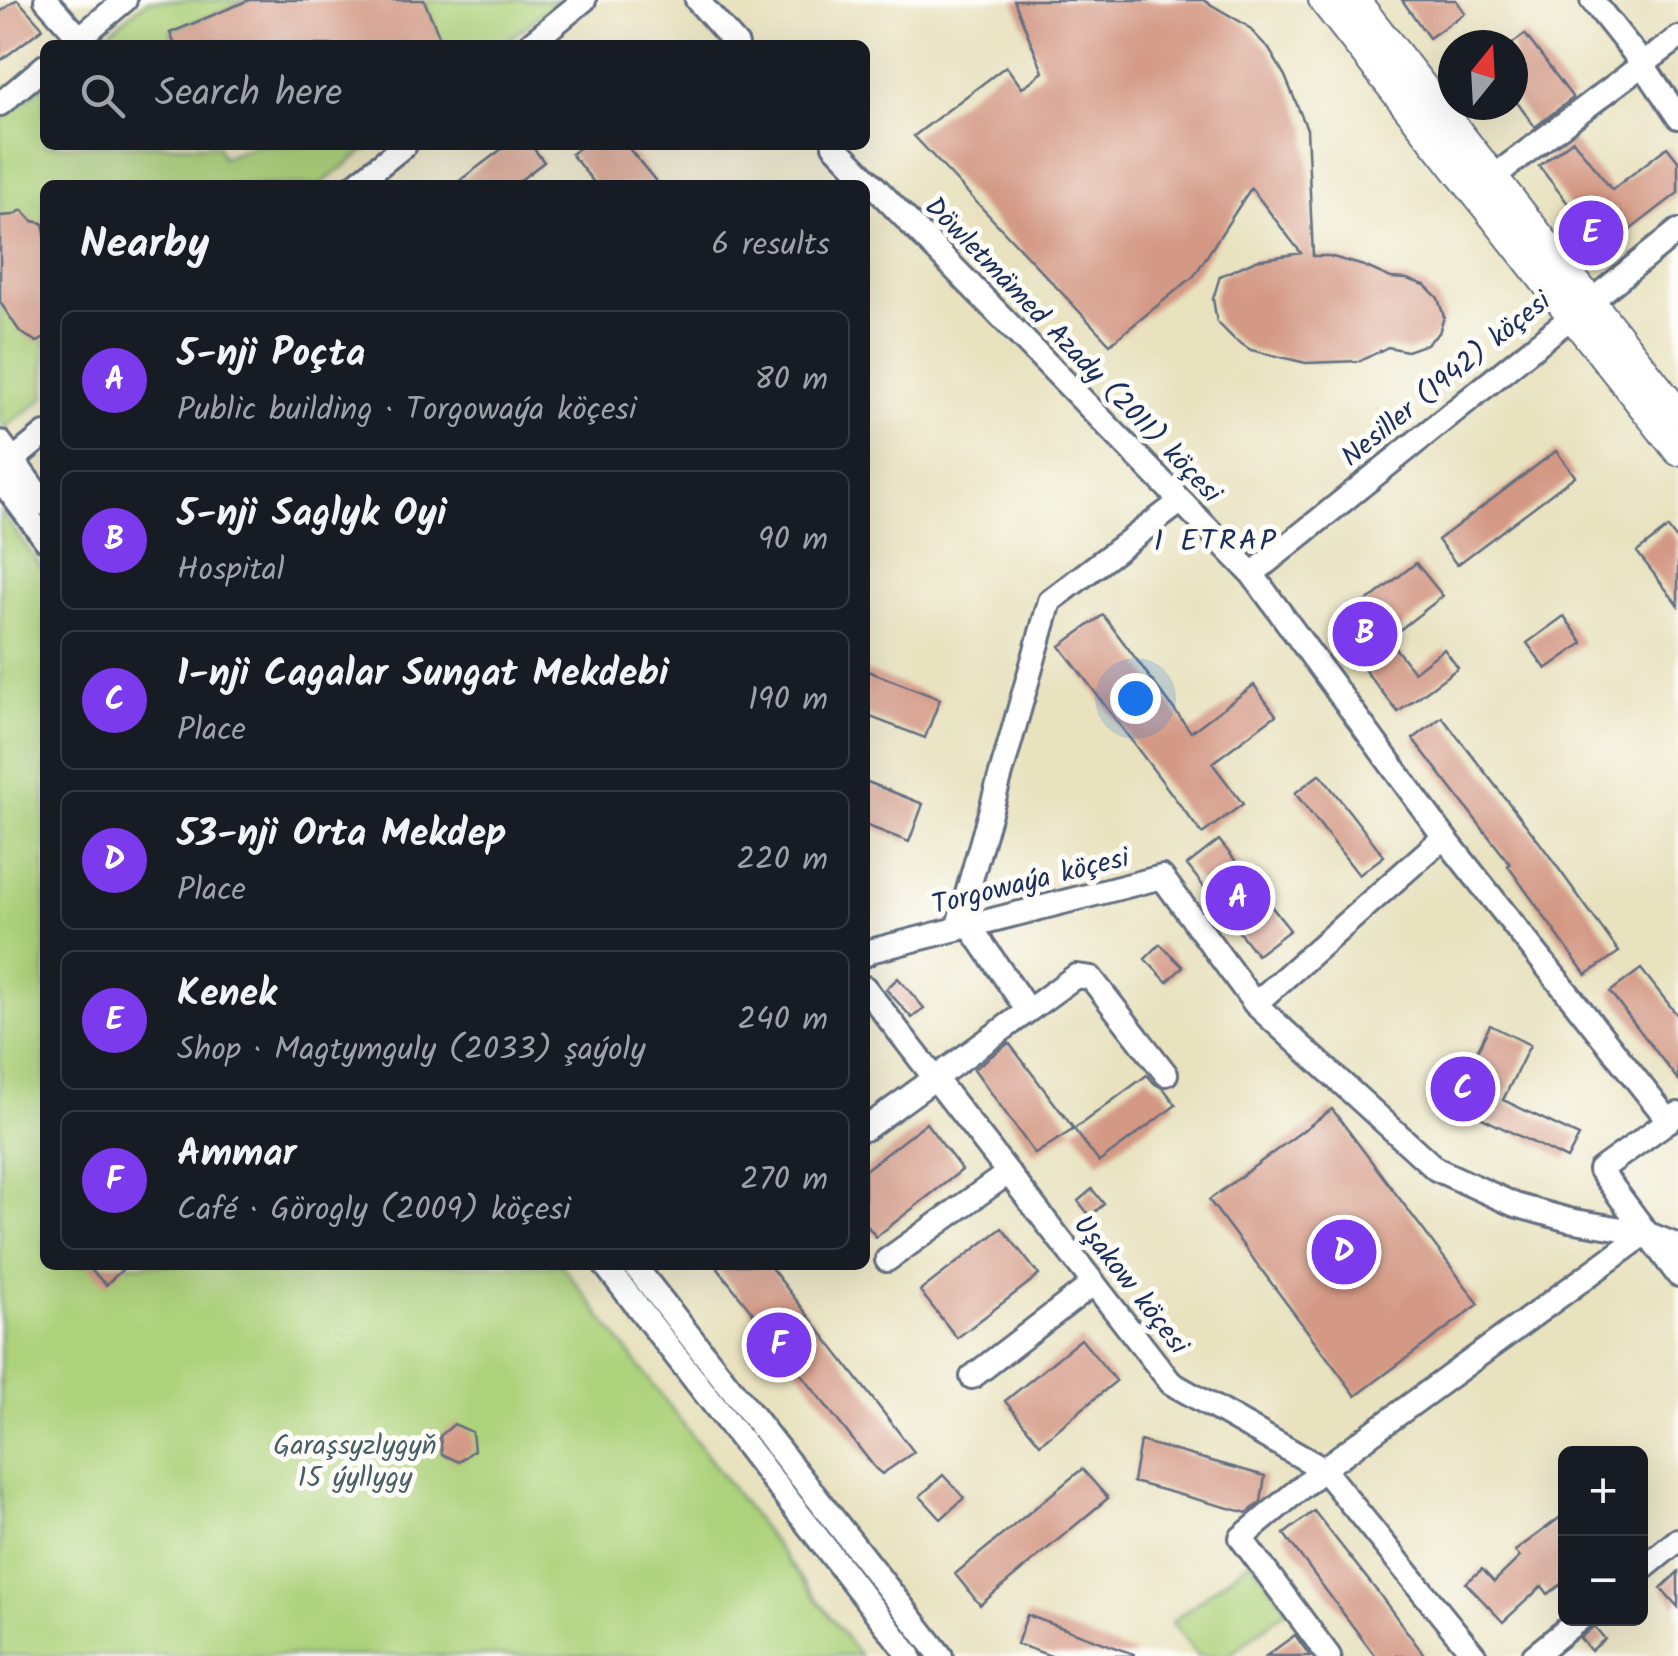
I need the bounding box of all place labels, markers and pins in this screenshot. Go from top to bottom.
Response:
pin: E [1558,196,1624,270]
pin: B [1332,596,1398,672]
pin: A [1206,860,1270,936]
pin: C [1430,1052,1496,1126]
pin: D [1312,1214,1376,1290]
pin: F [746,1308,812,1382]

